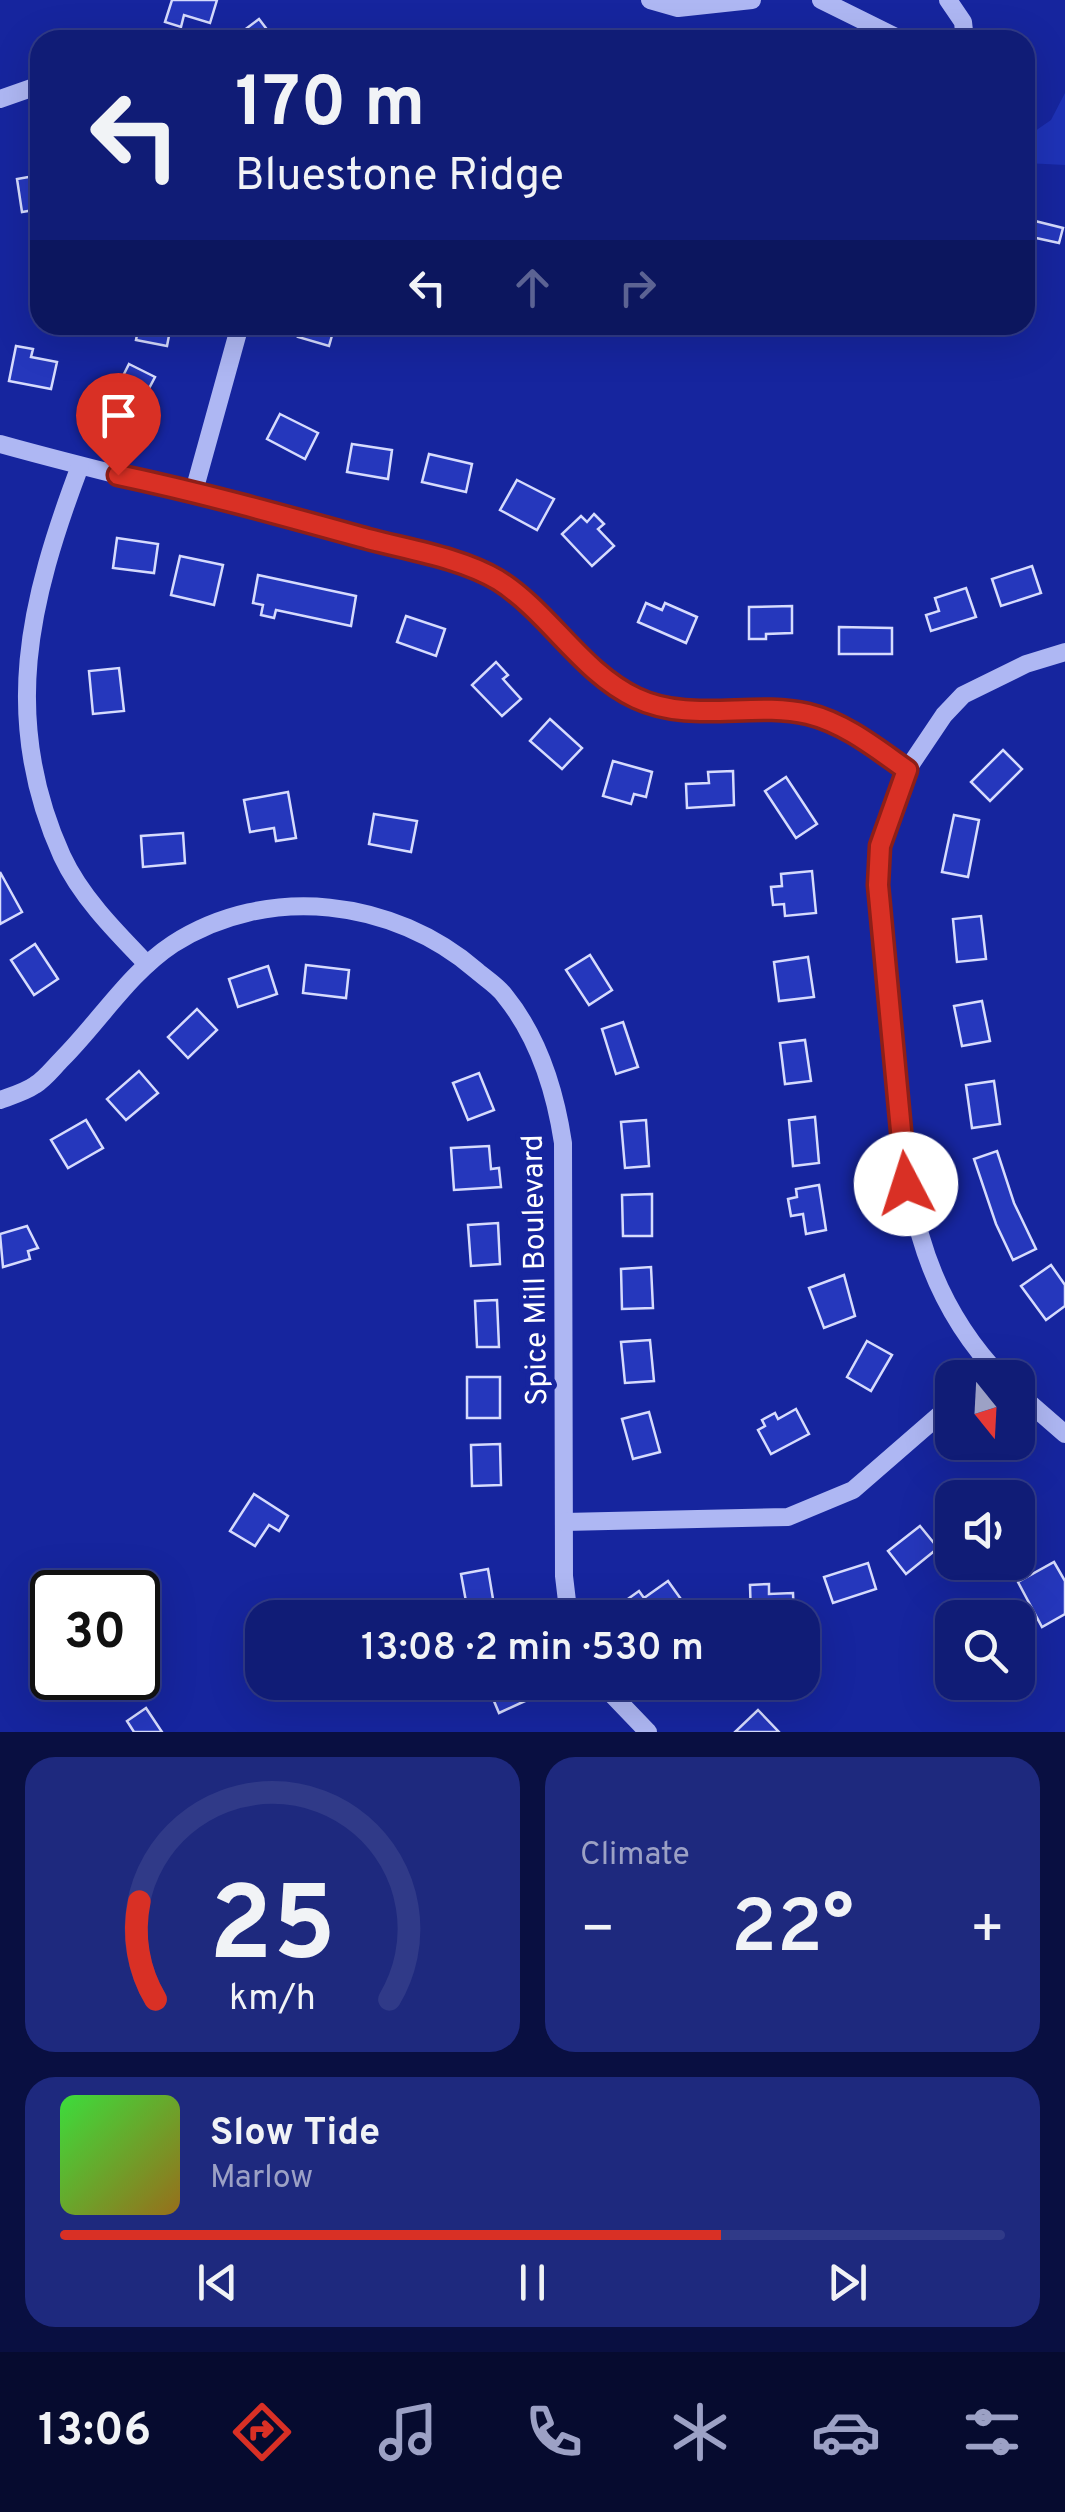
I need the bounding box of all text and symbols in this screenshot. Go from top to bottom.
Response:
text: 170 m [235,62,425,151]
icon: left [70,70,200,200]
text: Bluestone Ridge [235,149,564,206]
icon: left [400,260,455,315]
icon: ahead [505,260,560,315]
icon: right [610,260,665,315]
pin [76,373,161,476]
icon: arrive [91,388,146,443]
position arrow [854,1132,958,1236]
street label: Spice Mill Boulevard [516,1134,557,1406]
north arrow [935,1360,1035,1460]
map controls [935,1360,1035,1700]
button: sound [935,1480,1035,1580]
speed limit sign: 30 [30,1570,160,1700]
button: search [935,1600,1035,1700]
text: 13:08 · 2 min · 530 m [361,1625,704,1674]
text: Climate [580,1836,690,1876]
text: 25 [209,1865,336,1997]
text: 22° [731,1884,854,1979]
text: − [580,1897,615,1967]
text: + [970,1897,1005,1967]
text: km/h [229,1977,316,2023]
text: Slow Tide [210,2110,380,2159]
text: Marlow [210,2159,313,2199]
icon: previous [190,2255,245,2310]
icon: pause [505,2255,560,2310]
icon: next [820,2255,875,2310]
icon: directions [227,2397,297,2467]
icon: music [373,2397,443,2467]
icon: phone [519,2397,589,2467]
icon: climate [665,2397,735,2467]
icon: car [811,2397,881,2467]
icon: filters [957,2397,1027,2467]
text: 13:06 [38,2404,151,2461]

